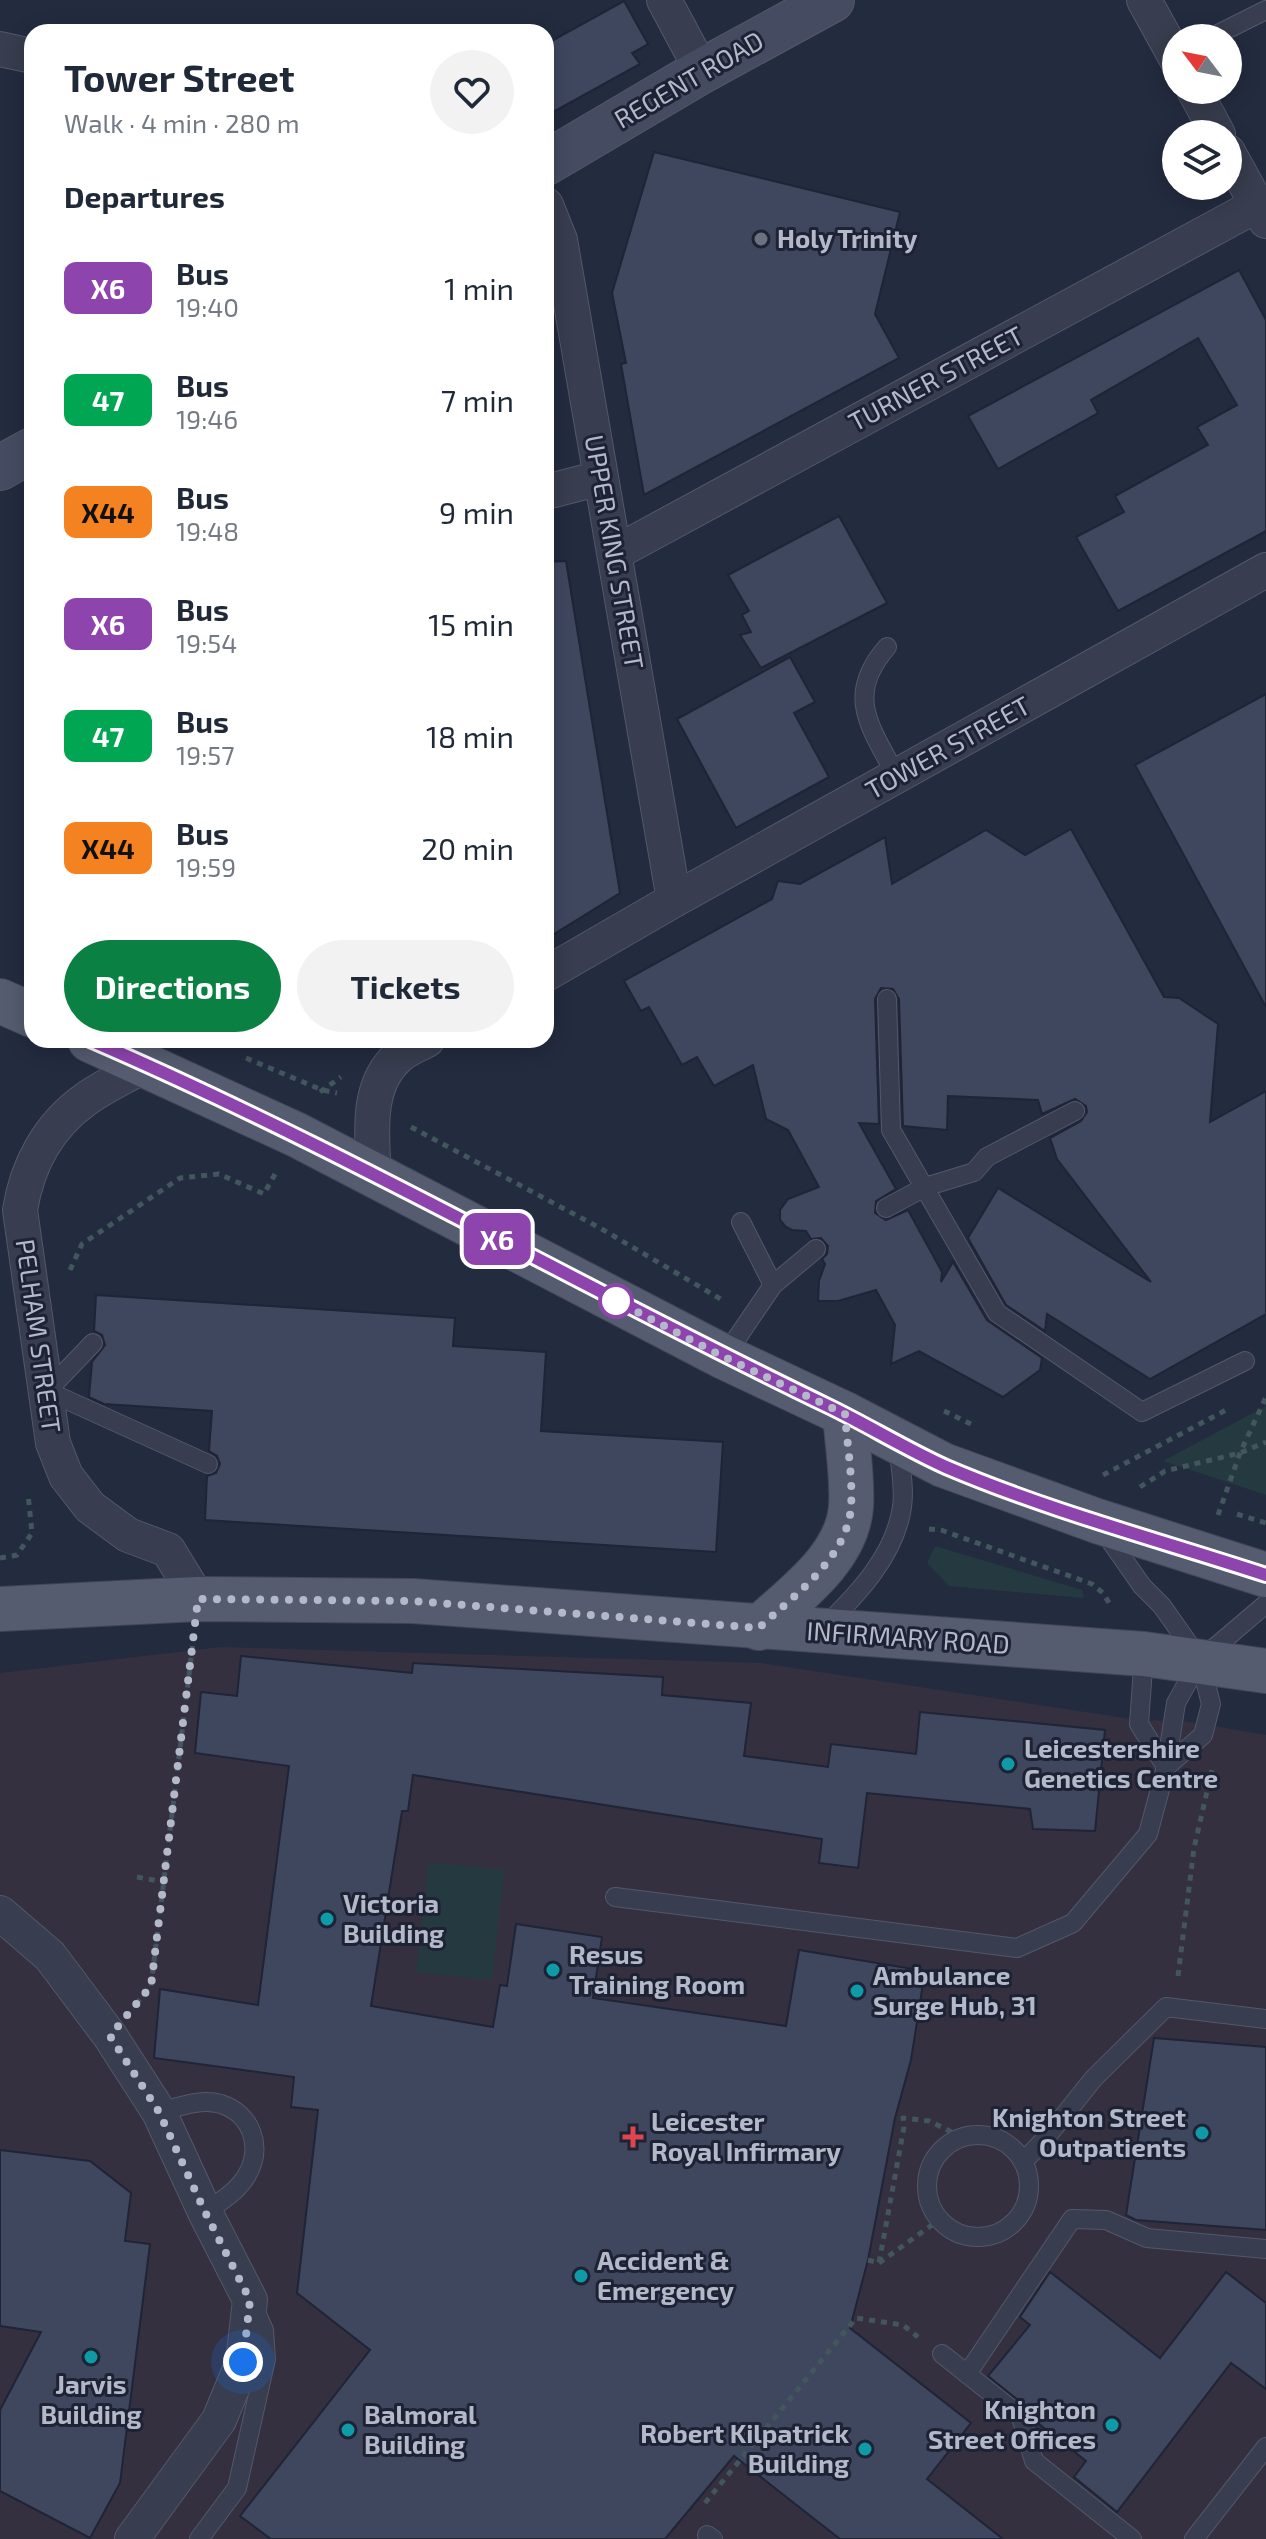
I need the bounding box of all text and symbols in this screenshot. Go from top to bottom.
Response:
street label: REGENT ROAD [608,24,768,134]
north arrow [1162,24,1242,104]
map controls [1162,24,1242,200]
button: heart [430,50,514,134]
text: Tower Street [64,54,295,100]
text: Walk · 4 min · 280 m [64,107,300,138]
button: layers [1162,120,1242,200]
text: Departures [64,178,225,214]
place label: Holy Trinity [777,222,918,254]
marker: Holy Trinity [752,230,770,248]
text: Bus [176,255,229,291]
text: 1 min [444,270,514,306]
text: X6 [91,271,125,305]
text: 19:40 [176,291,239,322]
street label: TURNER STREET [843,319,1028,437]
text: Bus [176,367,229,403]
text: 7 min [441,382,514,418]
text: 47 [92,383,124,417]
text: 19:46 [176,403,238,434]
street label: UPPER KING STREET [580,432,651,671]
text: Bus [176,479,229,515]
text: 9 min [439,494,514,530]
text: X44 [81,495,135,529]
text: 19:48 [176,515,239,546]
text: Bus [176,591,229,627]
text: 15 min [428,606,514,642]
text: X6 [91,607,125,641]
text: 19:54 [176,627,237,658]
street label: TOWER STREET [860,689,1035,805]
text: Bus [176,703,229,739]
text: 18 min [426,718,514,754]
text: 47 [92,719,124,753]
text: 19:57 [176,739,235,770]
text: Bus [176,815,229,851]
text: 20 min [421,830,514,866]
text: X44 [81,831,135,865]
text: 19:59 [176,851,236,882]
button: Directions [64,940,281,1032]
button: Tickets [297,940,514,1032]
line badge: X6 [461,1213,533,1265]
text: X6 [480,1222,514,1256]
street label: PELHAM STREET [11,1237,68,1435]
unlabelled marker [599,1284,633,1318]
street label: INFIRMARY ROAD [806,1614,1011,1659]
place label: Leicestershire Genetics Centre [1024,1732,1218,1793]
marker: Leicestershire Genetics Centre [999,1755,1017,1773]
place label: Victoria Building [343,1887,444,1948]
marker: Victoria Building [318,1910,336,1928]
place label: Resus Training Room [569,1938,745,1999]
place label: Ambulance Surge Hub, 31 [873,1959,1037,2020]
marker: Resus Training Room [544,1961,562,1979]
marker: Ambulance Surge Hub, 31 [848,1982,866,2000]
place label: Knighton Street Outpatients [992,2101,1186,2162]
place label: Leicester Royal Infirmary [651,2105,841,2167]
marker: Knighton Street Outpatients [1193,2124,1211,2142]
marker: Leicester Royal Infirmary [622,2126,644,2148]
place label: Accident & Emergency [597,2244,734,2306]
marker: Accident & Emergency [572,2267,590,2285]
your location [223,2342,263,2382]
marker: Jarvis Building [82,2348,100,2366]
place label: Jarvis Building [40,2368,142,2429]
place label: Knighton Street Offices [928,2393,1096,2454]
place label: Balmoral Building [364,2398,477,2459]
marker: Knighton Street Offices [1103,2416,1121,2434]
place label: Robert Kilpatrick Building [640,2417,849,2478]
marker: Balmoral Building [339,2421,357,2439]
marker: Robert Kilpatrick Building [856,2440,874,2458]

